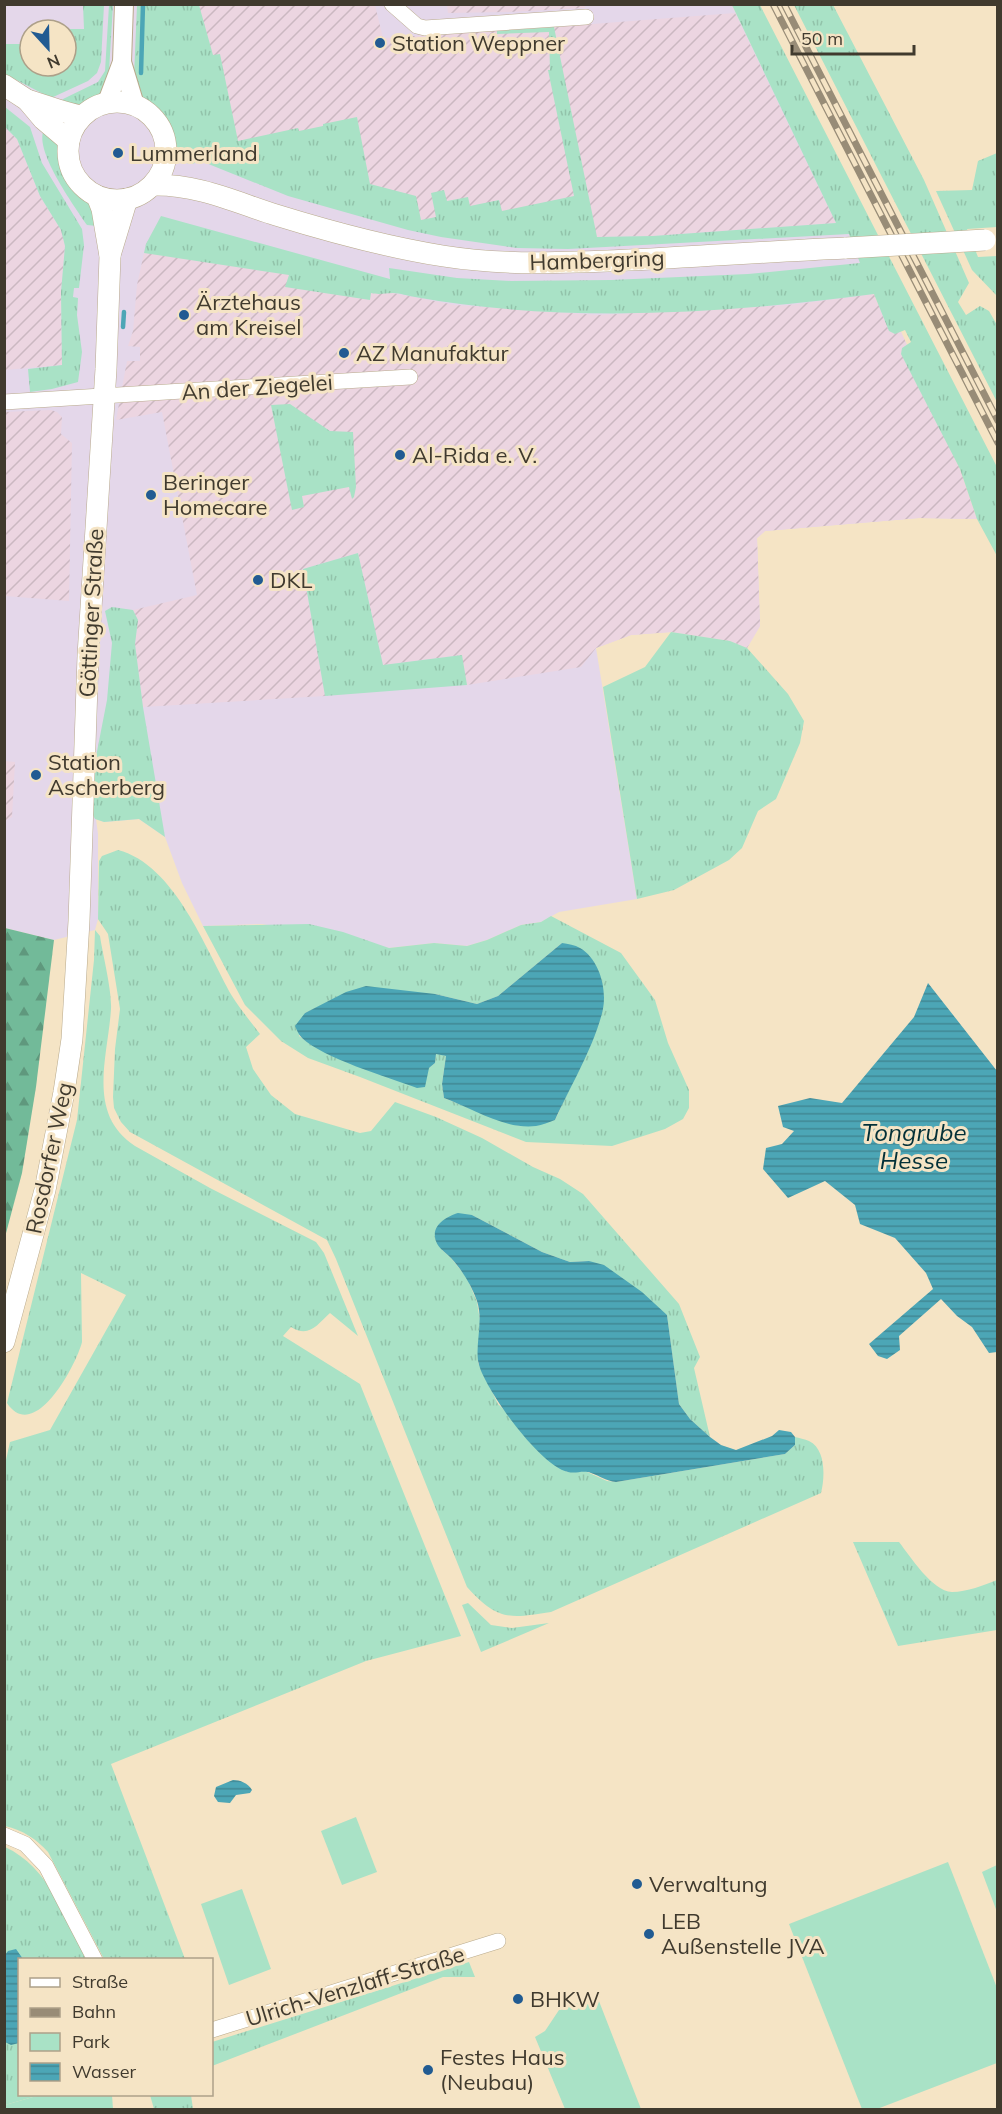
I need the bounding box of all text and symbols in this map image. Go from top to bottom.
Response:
north arrow [18,18,78,78]
scale bar [792,18,914,56]
text: 50 m [801,27,843,50]
place label: Station Weppner [392,29,565,57]
marker: Station Weppner [373,36,387,50]
text: N [44,50,63,73]
place label: Lummerland [130,139,258,167]
marker: Lummerland [111,146,125,160]
street label: Hambergring [529,244,665,276]
place label: Ärztehaus am Kreisel [196,288,301,341]
marker: Ärztehaus am Kreisel [177,308,191,322]
place label: AZ Manufaktur [356,339,508,367]
marker: AZ Manufaktur [337,346,351,360]
street label: An der Ziegelei [180,368,334,406]
place label: Al-Rida e. V. [412,441,537,469]
marker: Al-Rida e. V. [393,448,407,462]
place label: Beringer Homecare [163,468,268,521]
marker: Beringer Homecare [144,488,158,502]
street label: Göttinger Straße [73,528,109,698]
place label: DKL [270,566,312,594]
marker: DKL [251,573,265,587]
place label: Station Ascherberg [48,748,165,801]
marker: Station Ascherberg [29,768,43,782]
street label: Rosdorfer Weg [19,1080,79,1236]
water label: Tongrube Hesse [862,1117,966,1175]
place label: Verwaltung [649,1870,768,1898]
marker: Verwaltung [630,1877,644,1891]
place label: LEB Außenstelle JVA [661,1907,825,1960]
marker: LEB Außenstelle JVA [642,1927,656,1941]
street label: Ulrich-Venzlaff-Straße [242,1939,468,2033]
legend [18,1958,213,2096]
text: Straße [72,1970,128,1993]
place label: BHKW [530,1985,600,2013]
marker: BHKW [511,1992,525,2006]
text: Bahn [72,2000,116,2023]
text: Park [72,2030,111,2053]
place label: Festes Haus (Neubau) [440,2043,565,2096]
text: Wasser [72,2060,136,2083]
marker: Festes Haus (Neubau) [421,2063,435,2077]

